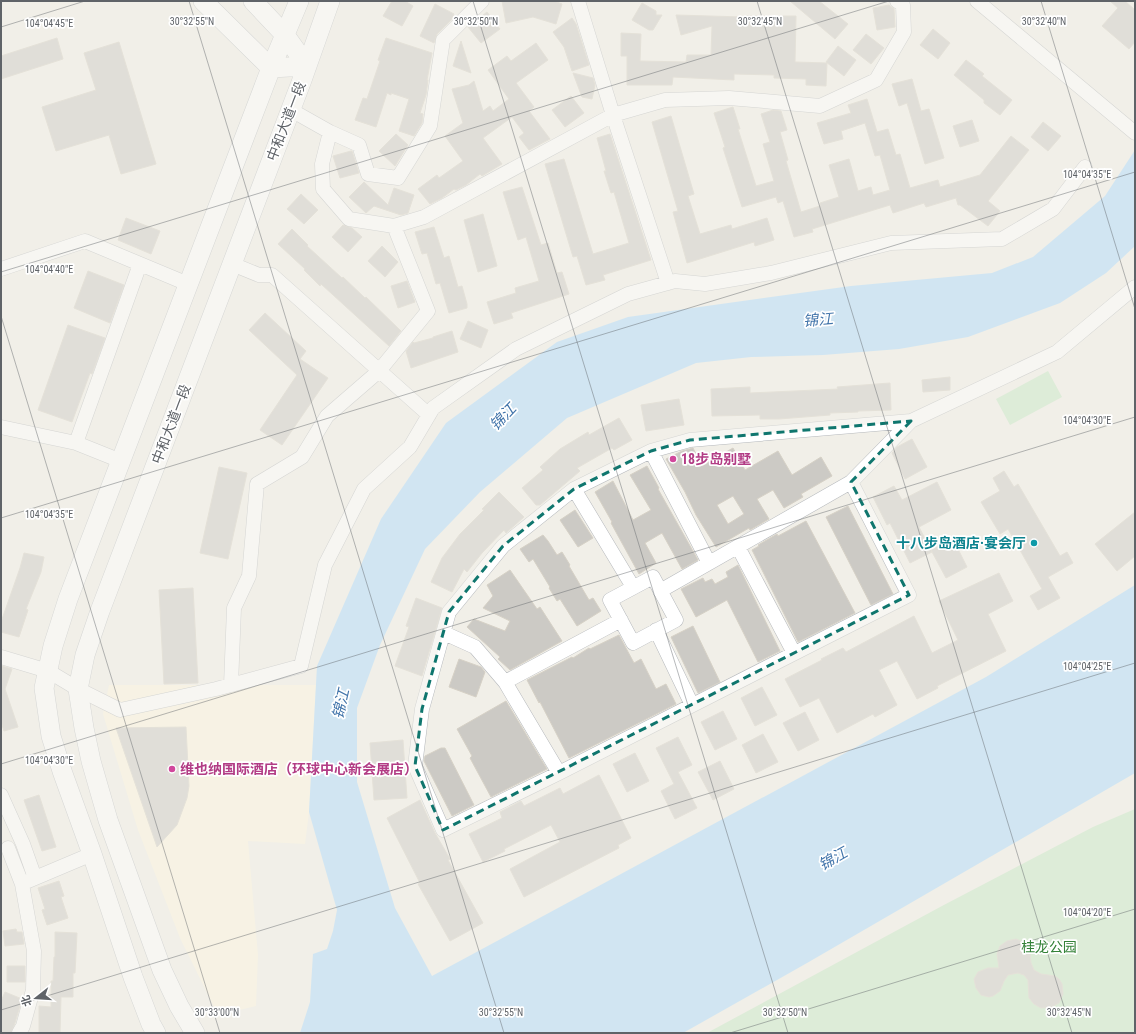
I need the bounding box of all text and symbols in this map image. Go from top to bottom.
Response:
text: 30°32'55"N [170,16,214,27]
text: 30°32'50"N [454,16,498,27]
text: 30°32'45"N [738,16,782,27]
text: 30°32'40"N [1022,16,1066,27]
text: 104°04'45"E [25,18,73,29]
street label: 中和大道一段 [263,79,309,163]
text: 104°04'35"E [1063,169,1111,180]
text: 104°04'40"E [25,264,73,275]
water label: 锦江 [802,310,836,330]
street label: 中和大道一段 [148,382,194,466]
water label: 锦江 [486,399,521,434]
text: 104°04'30"E [1063,415,1111,426]
place label: 18步岛别墅 [681,451,751,467]
marker: 18步岛别墅 [668,454,678,464]
text: 104°04'35"E [25,509,73,520]
place label: 十八步岛酒店·宴会厅 [896,535,1026,551]
marker: 十八步岛酒店·宴会厅 [1029,538,1039,548]
text: 104°04'25"E [1063,661,1111,672]
water label: 锦江 [329,685,354,721]
text: 104°04'30"E [25,755,73,766]
place label: 维也纳国际酒店（环球中心新会展店） [180,761,418,777]
marker: 维也纳国际酒店（环球中心新会展店） [167,764,177,774]
water label: 锦江 [816,843,852,874]
text: 104°04'20"E [1063,907,1111,918]
park label: 桂龙公园 [1021,939,1077,955]
north arrow [16,978,56,1018]
text: 北 [19,994,35,1008]
text: 30°33'00"N [195,1007,239,1018]
text: 30°32'55"N [479,1007,523,1018]
text: 30°32'50"N [763,1007,807,1018]
text: 30°32'45"N [1047,1007,1091,1018]

